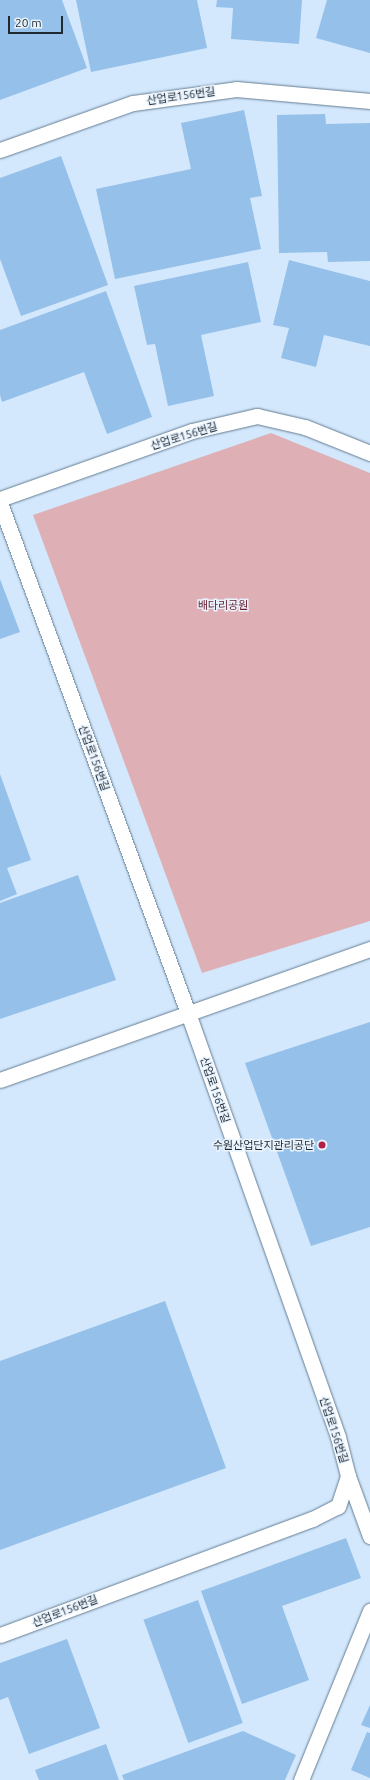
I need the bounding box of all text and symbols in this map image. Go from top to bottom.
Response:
scale bar [10,8,65,34]
text: 20 m [15,16,42,29]
street label: 산업로156번길 [146,85,216,107]
street label: 산업로156번길 [149,420,219,452]
park label: 배다리공원 [198,598,248,612]
street label: 산업로156번길 [76,723,112,793]
street label: 산업로156번길 [197,1055,233,1125]
place label: 수원산업단지관리공단 [213,1138,314,1152]
marker: 수원산업단지관리공단 [317,1140,327,1150]
street label: 산업로156번길 [317,1395,351,1465]
street label: 산업로156번길 [30,1592,100,1630]

